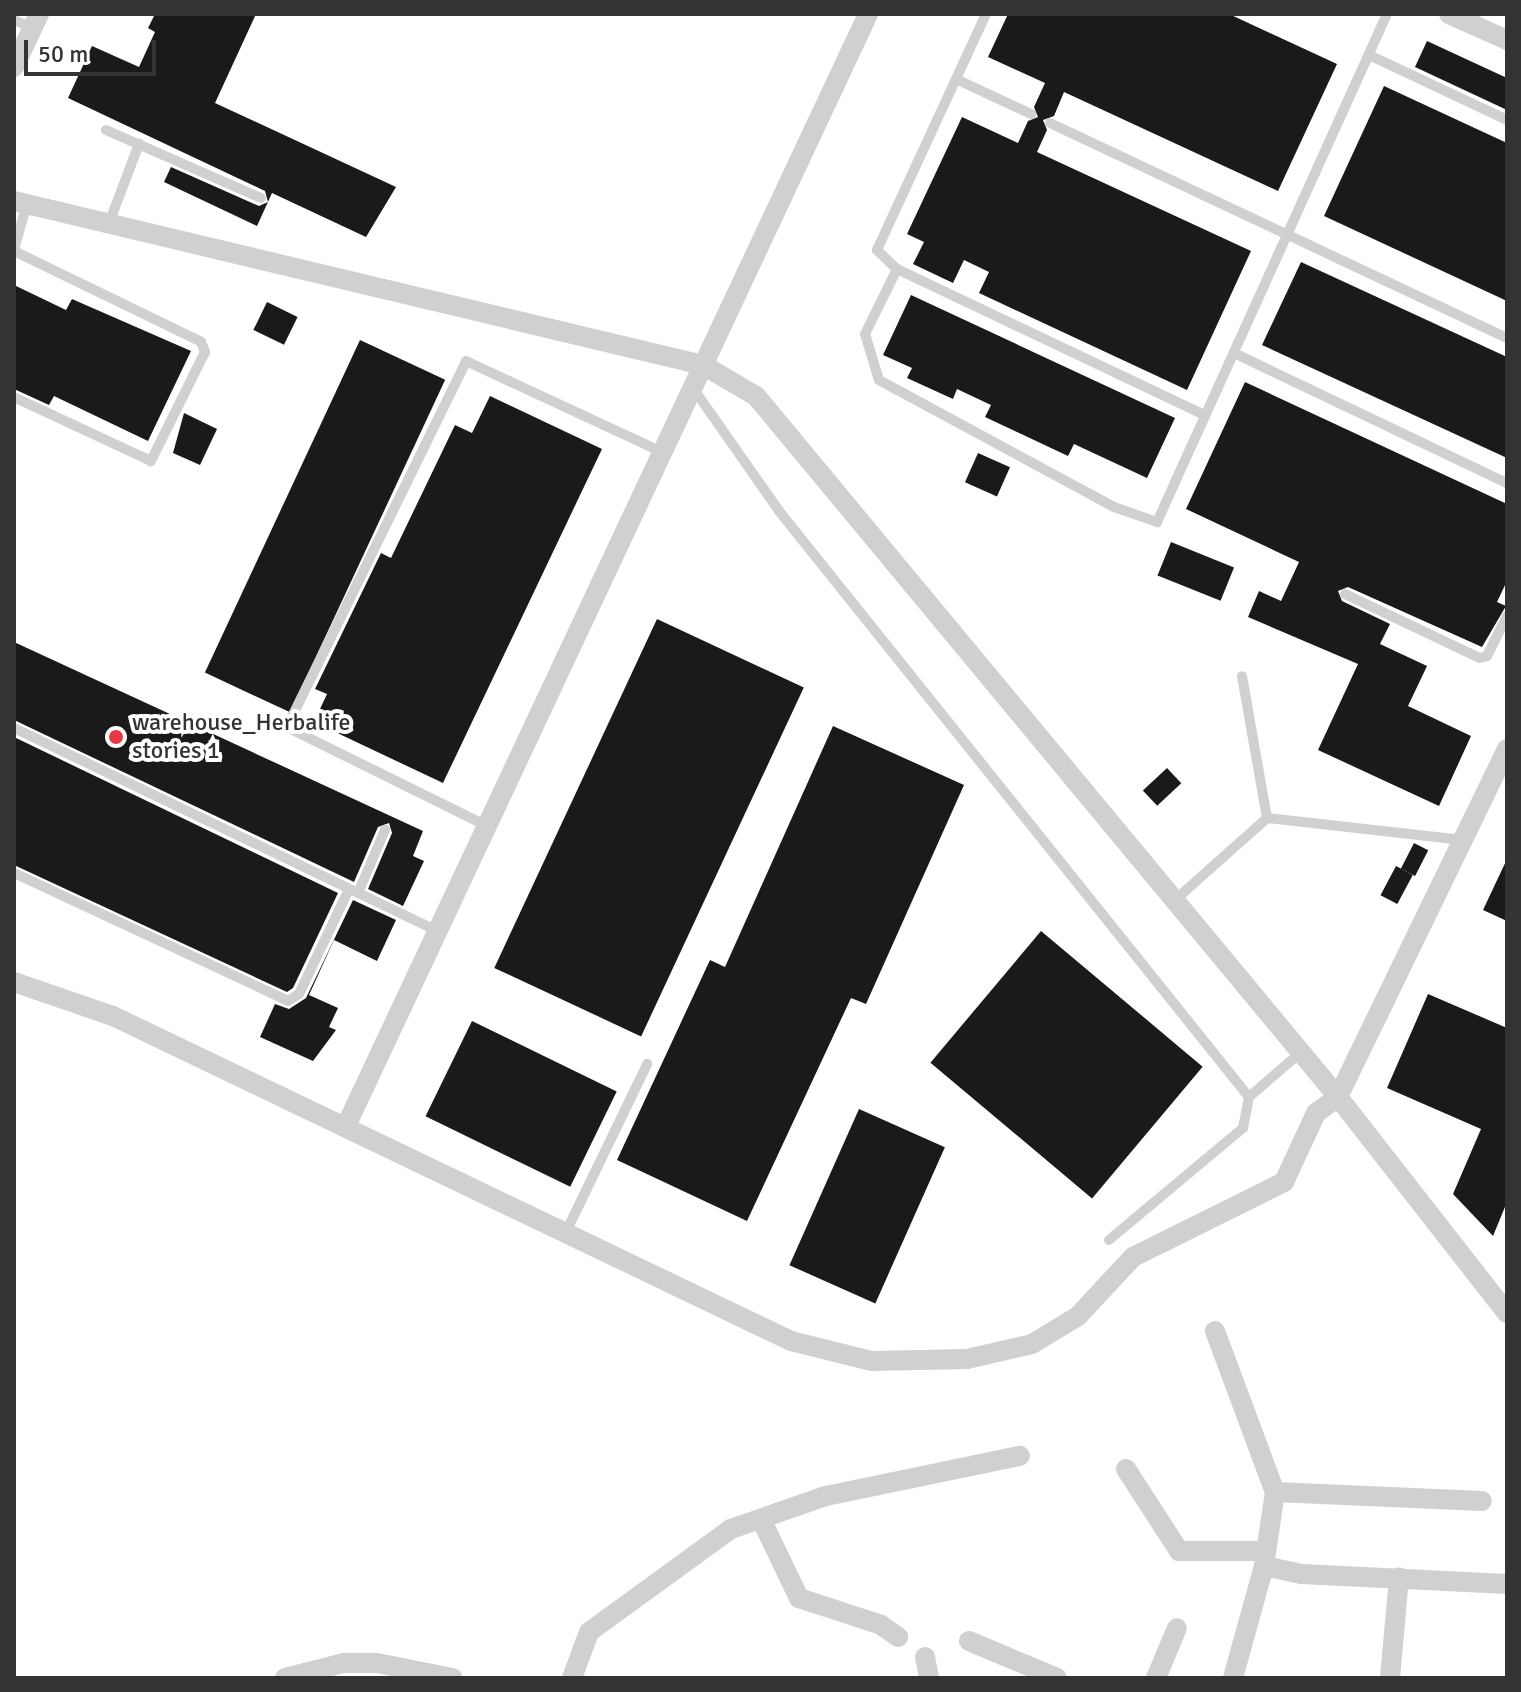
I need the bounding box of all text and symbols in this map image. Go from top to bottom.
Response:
scale bar [28,24,160,74]
text: 50 m [38,39,88,69]
place label: warehouse_Herbalife stories 1 [132,709,351,765]
marker: warehouse_Herbalife stories 1 [107,728,125,746]

